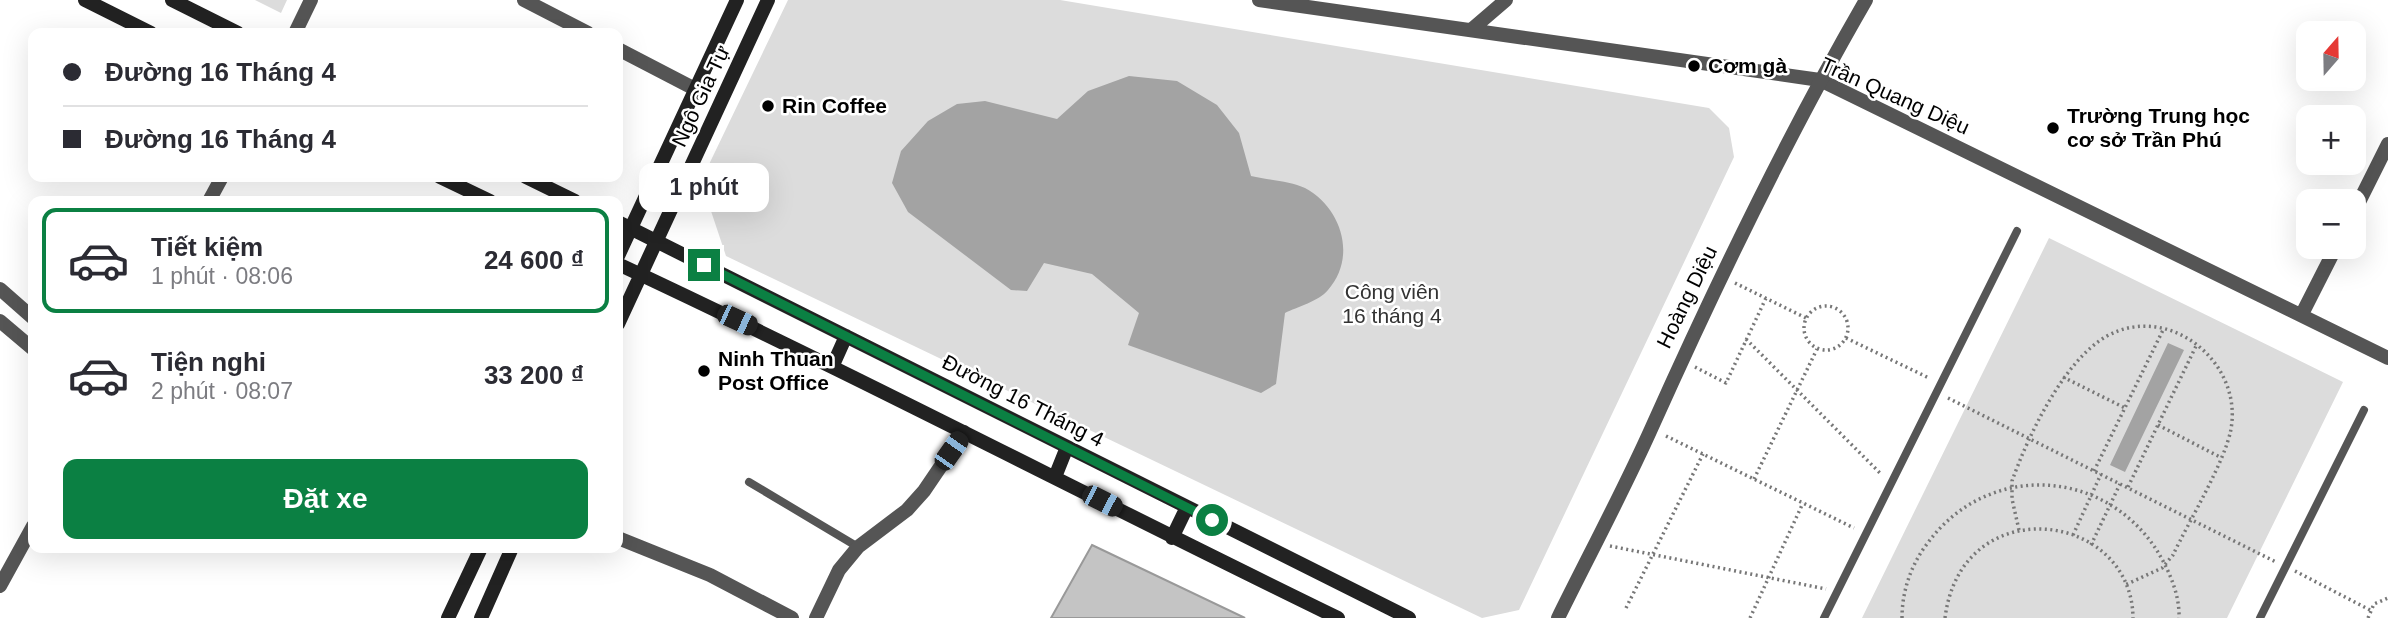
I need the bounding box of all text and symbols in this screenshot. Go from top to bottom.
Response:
north arrow [2296,21,2366,91]
map controls [2296,21,2366,259]
street label: Ngô Gia Tự [667,41,734,150]
street label: Trần Quang Diệu [1817,52,1973,139]
place label: Cơm gà [1708,54,1787,77]
text: Đường 16 Tháng 4 [105,57,336,87]
marker: Cơm gà [1686,58,1702,74]
place label: Rin Coffee [782,94,887,117]
marker: Rin Coffee [760,98,776,114]
place label: Trường Trung học cơ sở Trần Phú [2067,104,2250,151]
button: + [2296,105,2366,175]
marker: Trường Trung học cơ sở Trần Phú [2045,120,2061,136]
text: Đường 16 Tháng 4 [105,124,336,154]
callout: 1 phút [639,163,769,212]
text: 1 phút [670,174,739,200]
button: − [2296,189,2366,259]
icon: car [67,229,130,292]
text: Tiết kiệm [151,232,263,262]
street label: Hoàng Diệu [1652,242,1721,352]
text: 24 600 ₫ [484,245,584,275]
route end [688,249,720,281]
text: 1 phút · 08:06 [151,263,293,289]
park label: Công viên 16 tháng 4 [1342,280,1442,327]
car [714,302,761,338]
icon: car [67,344,130,407]
text: Tiện nghi [151,347,266,377]
place label: Ninh Thuan Post Office [718,347,833,394]
street label: Đường 16 Tháng 4 [939,350,1108,451]
text: 33 200 ₫ [484,360,584,390]
marker: Ninh Thuan Post Office [696,363,712,379]
text: 2 phút · 08:07 [151,378,293,404]
car [931,428,972,474]
button: Đặt xe [63,459,588,539]
car [1079,482,1126,520]
route start [1196,504,1228,536]

